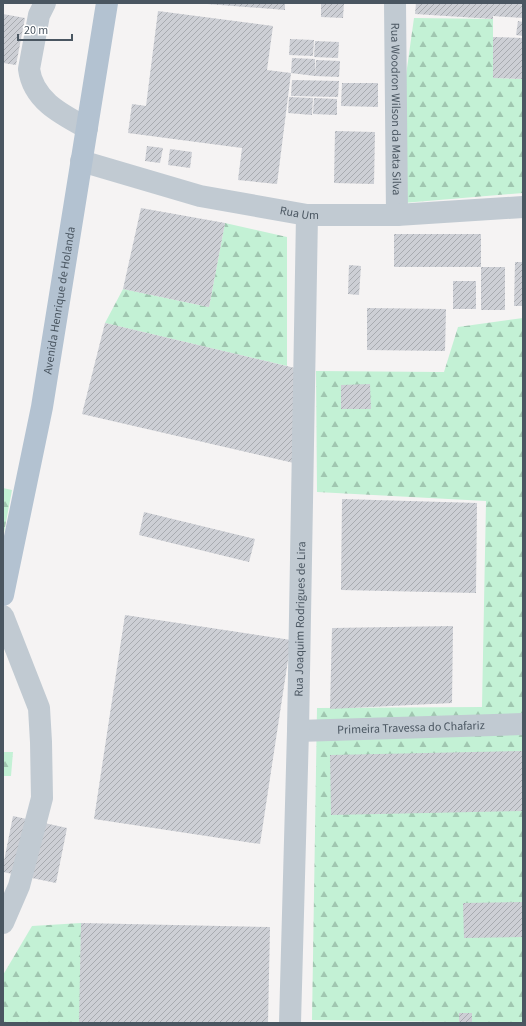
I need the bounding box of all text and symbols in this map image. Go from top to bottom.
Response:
scale bar [18,16,72,42]
text: 20 m [24,22,48,39]
street label: Rua Woodron Wilson da Mata Silva [387,23,405,195]
street label: Rua Um [278,202,319,224]
street label: Avenida Henrique de Holanda [39,225,79,376]
street label: Rua Joaquim Rodrigues de Lira [290,541,310,697]
street label: Primeira Travessa do Chafariz [337,717,485,738]

